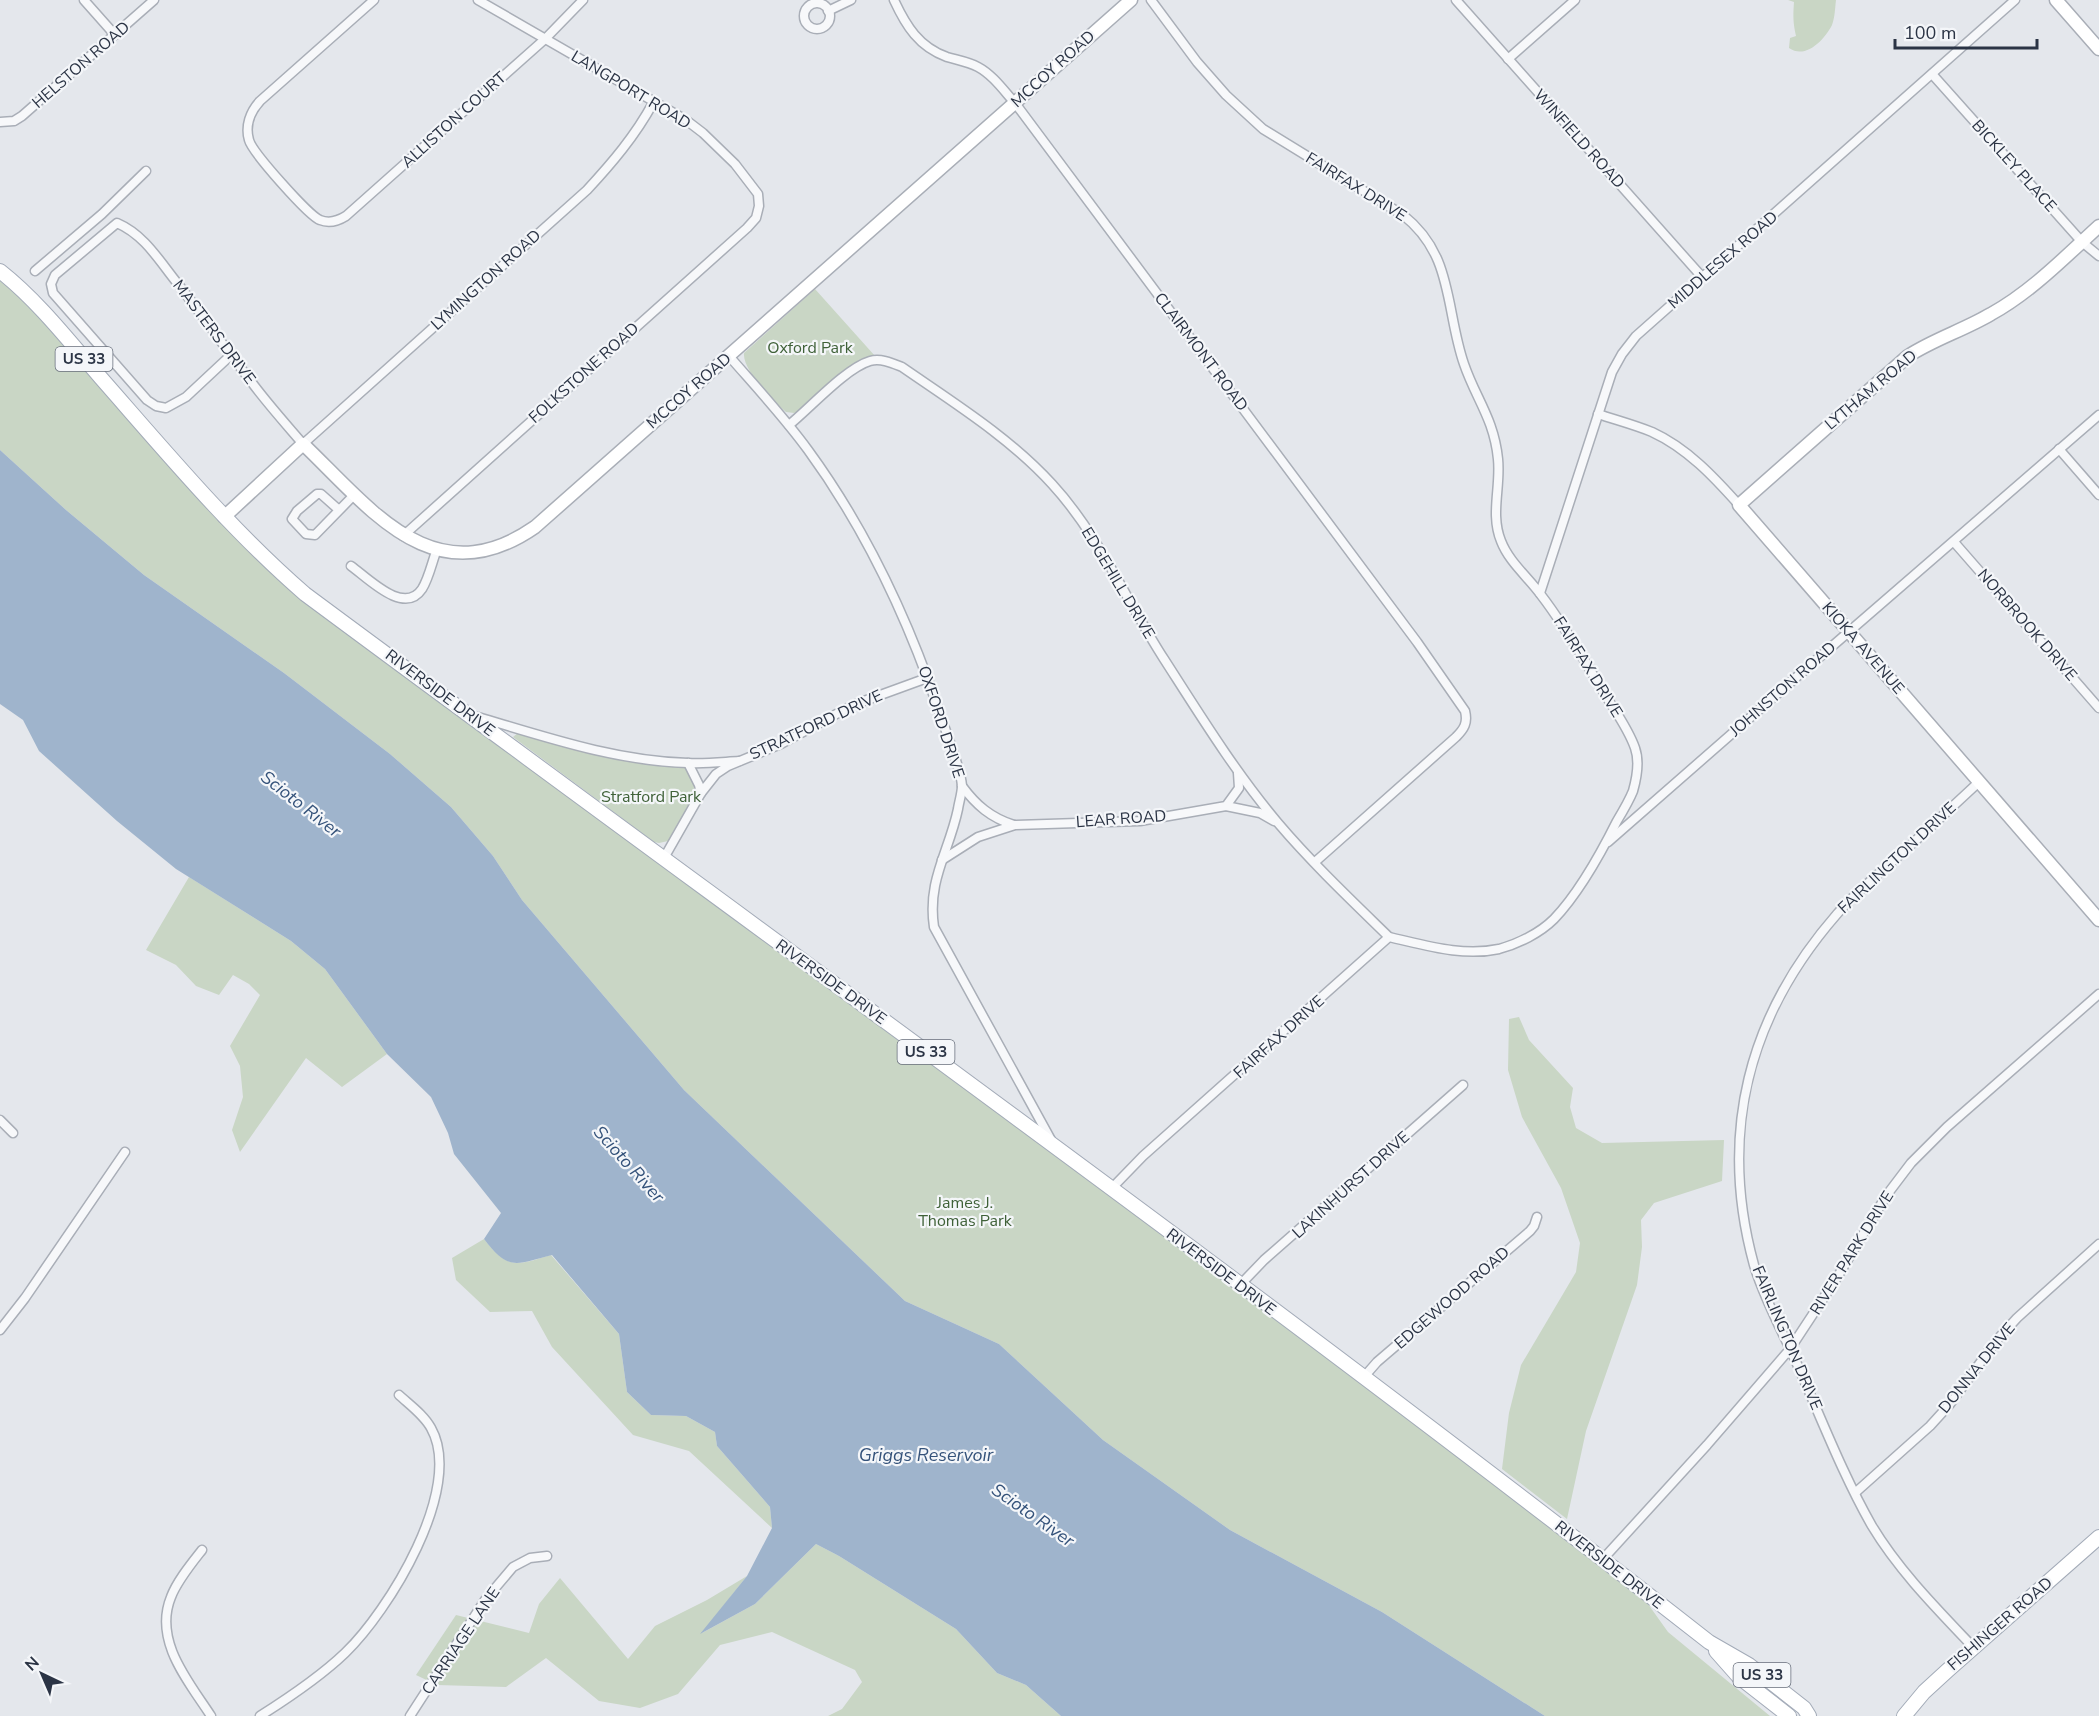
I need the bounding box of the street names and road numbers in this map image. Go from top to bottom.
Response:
street label: HELSTON ROAD [27,16,135,114]
street label: MCCOY ROAD [1006,25,1100,113]
street label: LANGPORT ROAD [567,46,695,134]
street label: ALLISTON COURT [397,67,512,173]
street label: WINFIELD ROAD [1528,85,1630,193]
street label: BICKLEY PLACE [1967,115,2061,217]
street label: FAIRFAX DRIVE [1301,147,1411,227]
street label: MIDDLESEX ROAD [1663,206,1783,314]
street label: LYMINGTON ROAD [426,225,546,335]
street label: MASTERS DRIVE [167,275,261,389]
street label: CLAIRMONT ROAD [1149,288,1253,416]
street label: FOLKSTONE ROAD [524,318,644,428]
street label: LYTHAM ROAD [1820,345,1922,435]
road number: US 33 [56,347,112,371]
street label: MCCOY ROAD [642,348,736,434]
street label: EDGEHILL DRIVE [1076,523,1160,643]
street label: NORBROOK DRIVE [1972,564,2082,686]
street label: KIOKA AVENUE [1817,597,1909,699]
street label: FAIRFAX DRIVE [1548,612,1628,722]
street label: JOHNSTON ROAD [1724,637,1841,742]
street label: RIVERSIDE DRIVE [381,644,499,742]
street label: OXFORD DRIVE [913,663,969,781]
street label: STRATFORD DRIVE [746,685,886,765]
street label: FAIRLINGTON DRIVE [1833,797,1961,919]
street label: LEAR ROAD [1075,805,1167,833]
street label: RIVERSIDE DRIVE [771,934,891,1030]
street label: FAIRFAX DRIVE [1229,990,1329,1084]
road number: US 33 [898,1040,954,1064]
street label: LAKINHURST DRIVE [1288,1126,1414,1244]
street label: RIVER PARK DRIVE [1805,1187,1899,1319]
street label: RIVERSIDE DRIVE [1162,1223,1280,1321]
street label: EDGEWOOD ROAD [1390,1242,1514,1354]
street label: FAIRLINGTON DRIVE [1747,1263,1827,1413]
street label: DONNA DRIVE [1934,1318,2020,1418]
street label: RIVERSIDE DRIVE [1550,1516,1668,1614]
street label: FISHINGER ROAD [1943,1572,2057,1676]
street label: CARRIAGE LANE [417,1583,505,1699]
road number: US 33 [1734,1663,1790,1687]

